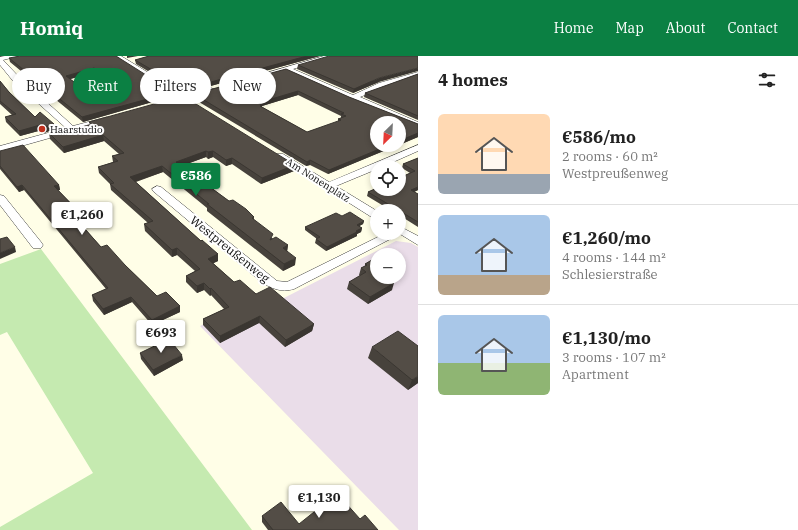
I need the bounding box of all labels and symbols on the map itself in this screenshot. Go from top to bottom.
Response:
north arrow [370,116,406,152]
place label: Haarstudio [50,123,103,136]
marker: Haarstudio [37,124,47,134]
street label: Am Nonenplatz [283,155,353,205]
pin: €586 [172,163,220,197]
pin: €1,260 [49,202,115,236]
street label: Westpreußenweg [187,212,273,286]
pin: €693 [137,320,185,354]
pin: €1,130 [286,485,352,519]

